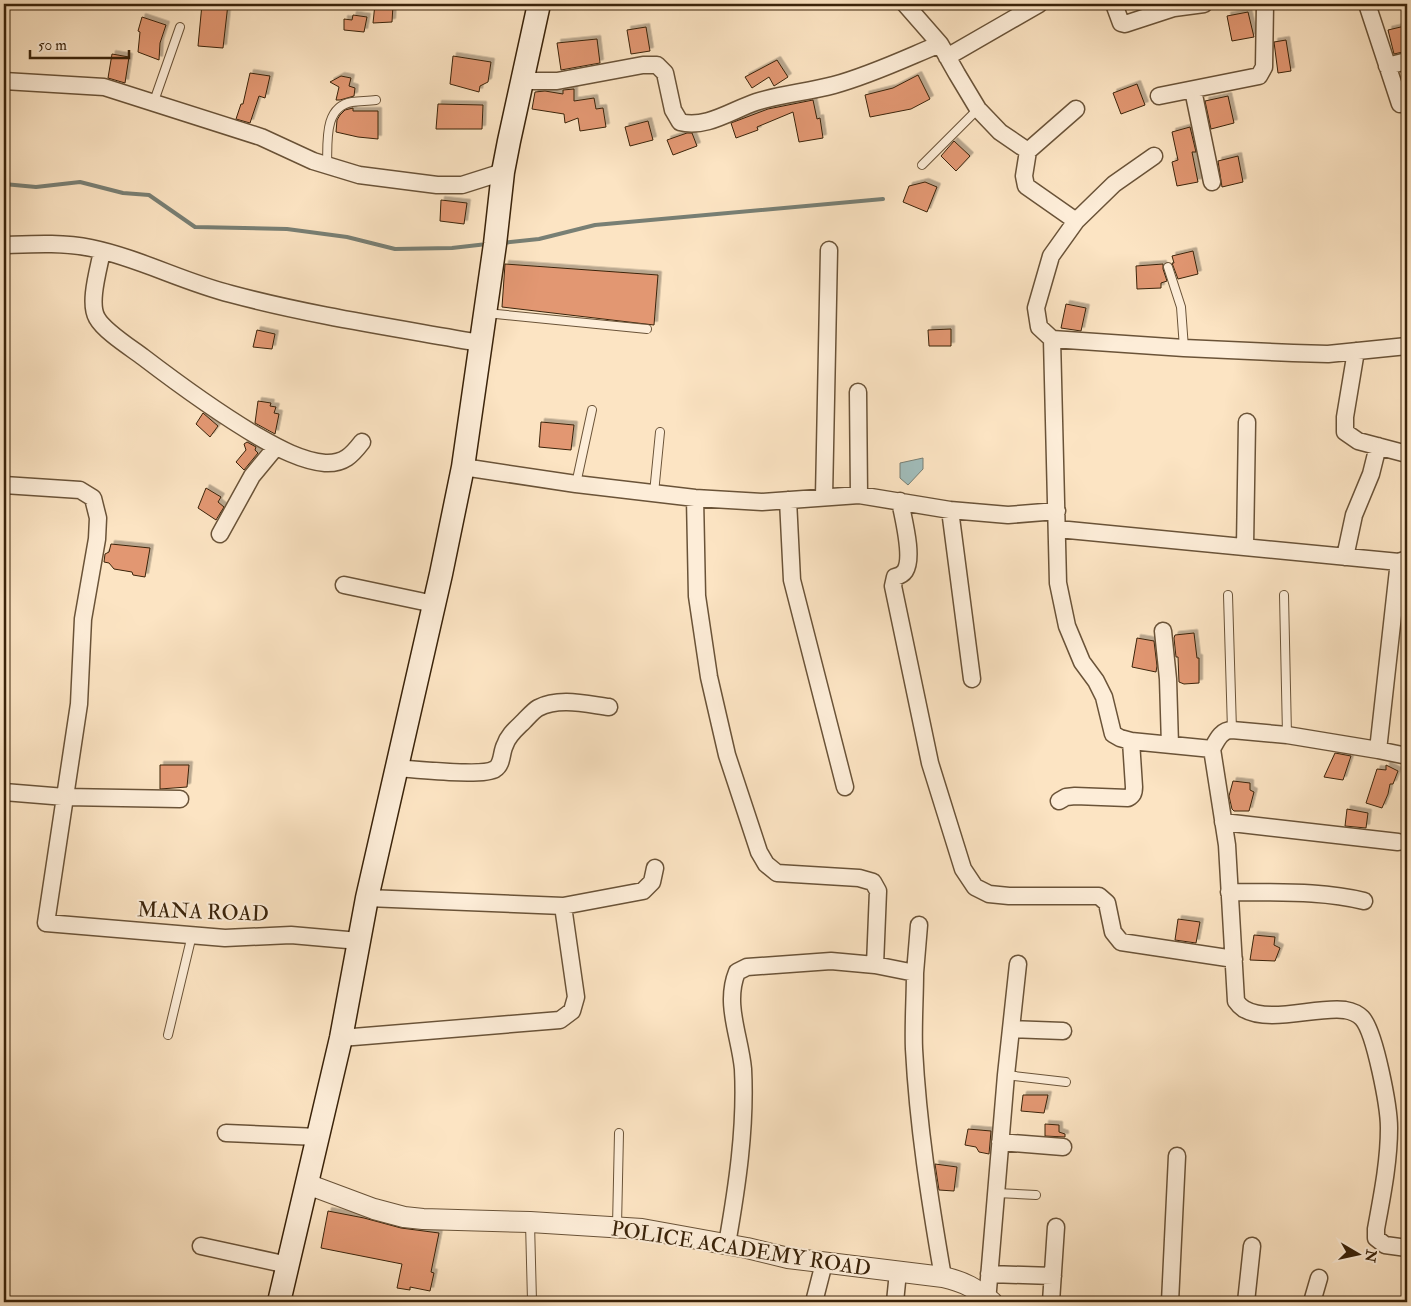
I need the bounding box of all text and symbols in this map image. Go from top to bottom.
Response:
scale bar [30,28,129,60]
text: 50 m [38,36,67,55]
street label: MANA ROAD [137,896,269,928]
street label: POLICE ACADEMY ROAD [609,1215,873,1283]
north arrow [1334,1228,1384,1278]
text: N [1361,1247,1380,1264]

